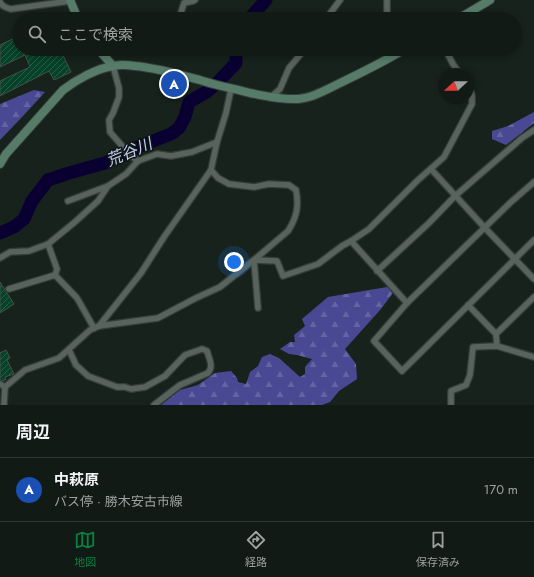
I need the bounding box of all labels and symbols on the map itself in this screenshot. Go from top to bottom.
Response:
north arrow [438,68,474,104]
pin: A [161,69,187,99]
water label: 荒谷川 [102,131,157,172]
your location [224,252,244,272]

